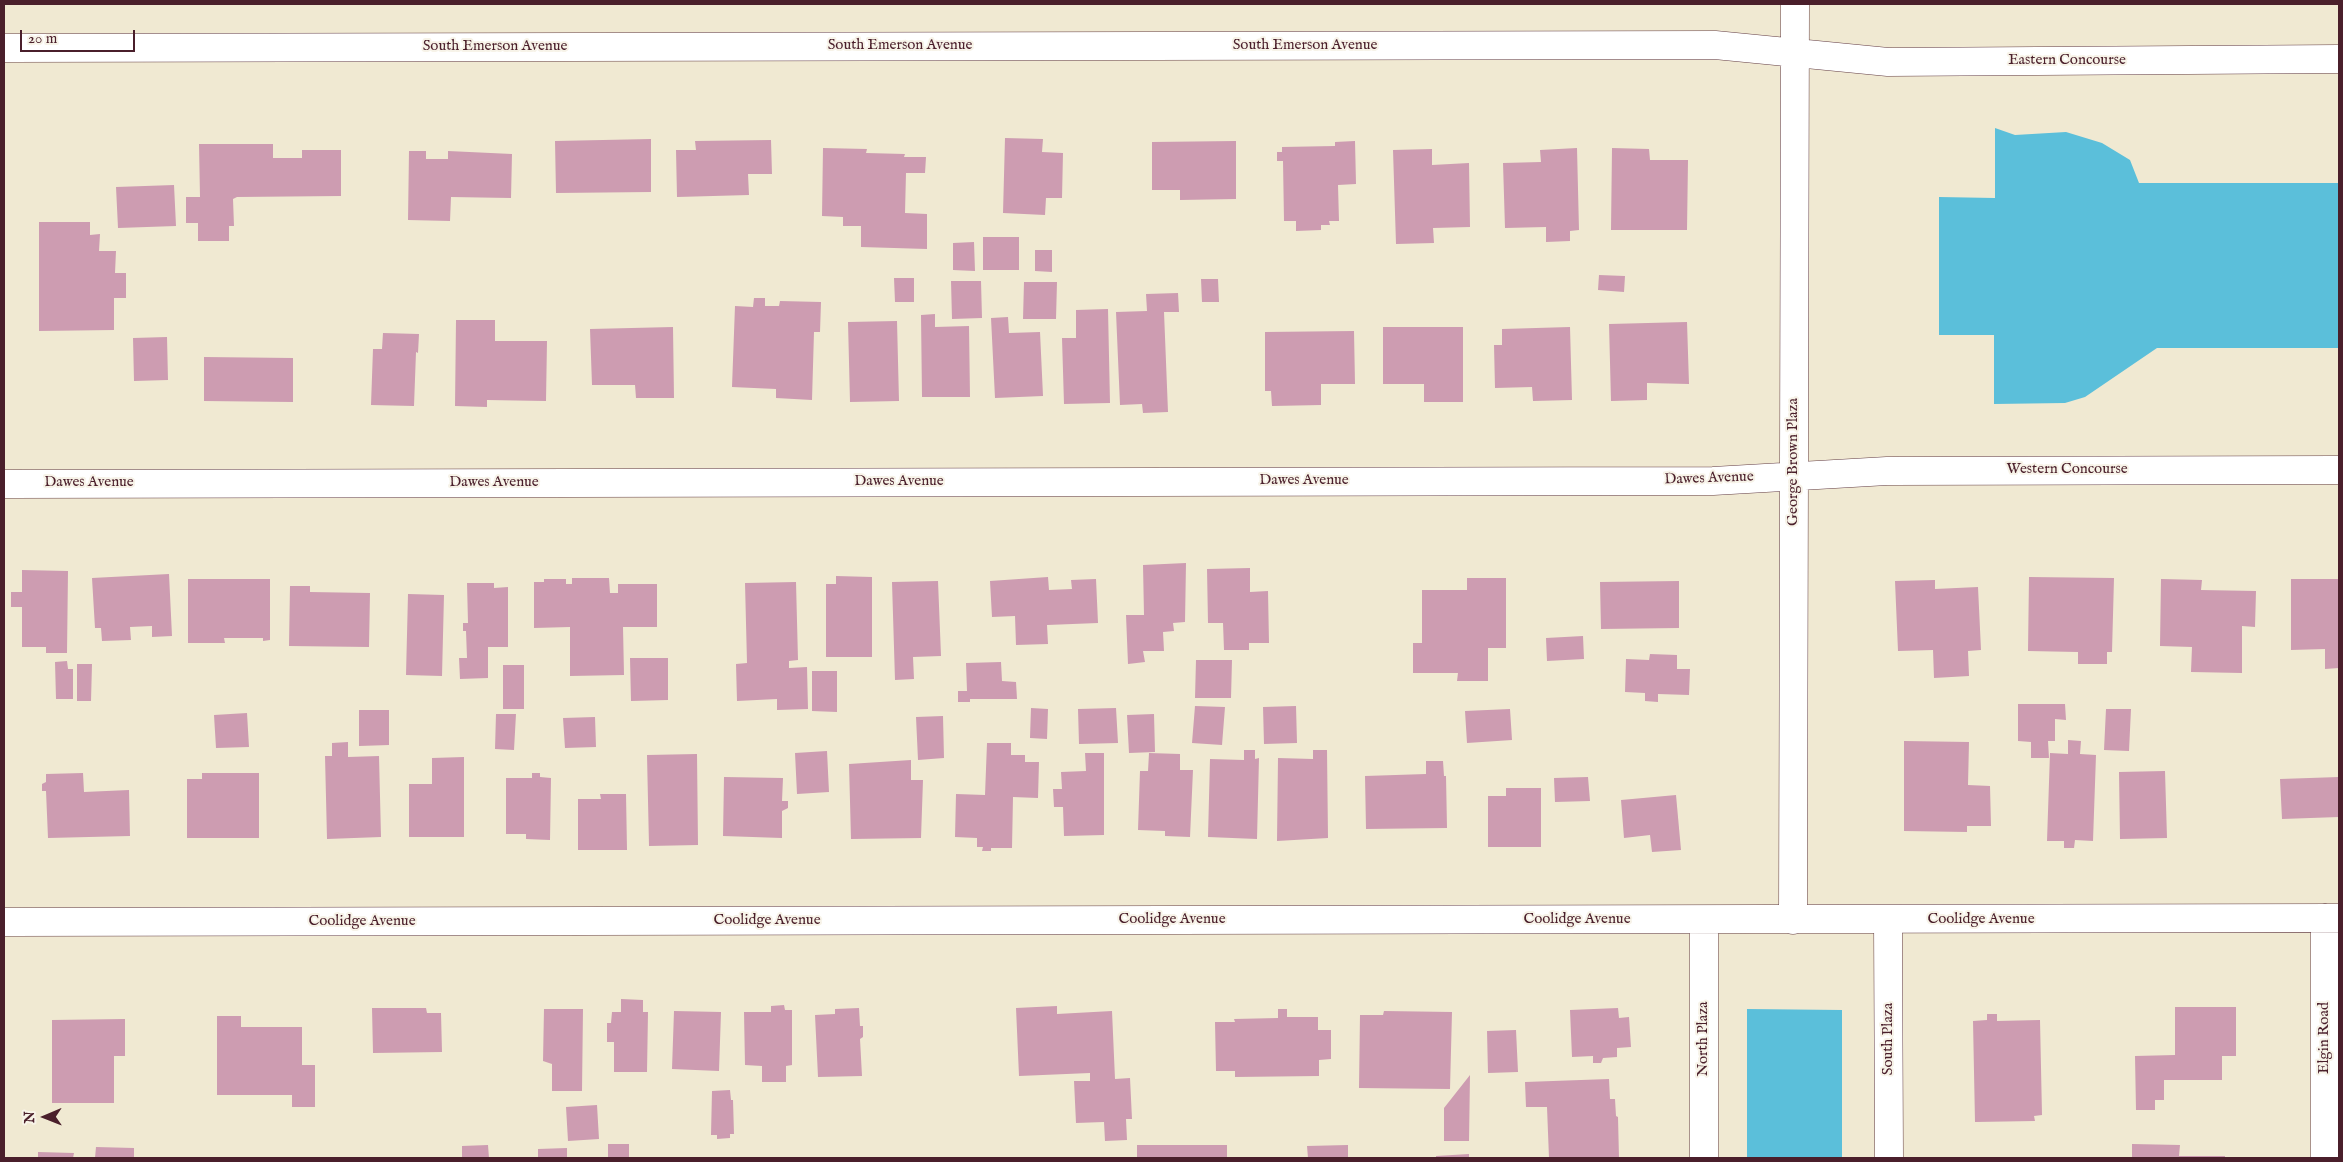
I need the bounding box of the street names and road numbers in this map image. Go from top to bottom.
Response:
street label: South Emerson Avenue [828,37,972,55]
street label: South Emerson Avenue [1233,37,1377,55]
street label: South Emerson Avenue [423,38,567,56]
street label: Eastern Concourse [2008,52,2126,70]
street label: George Brown Plaza [1785,398,1803,526]
street label: Western Concourse [2006,461,2128,479]
street label: Dawes Avenue [1664,468,1754,490]
street label: Dawes Avenue [1259,472,1349,490]
street label: Dawes Avenue [854,473,944,491]
street label: Dawes Avenue [44,474,134,492]
street label: Dawes Avenue [449,474,539,492]
street label: Coolidge Avenue [1118,911,1226,929]
street label: Coolidge Avenue [1523,911,1631,929]
street label: Coolidge Avenue [1927,911,2035,929]
street label: Coolidge Avenue [713,912,821,930]
street label: Coolidge Avenue [308,913,416,931]
street label: North Plaza [1695,1001,1713,1077]
street label: Elgin Road [2316,1002,2334,1074]
street label: South Plaza [1880,1003,1898,1075]

